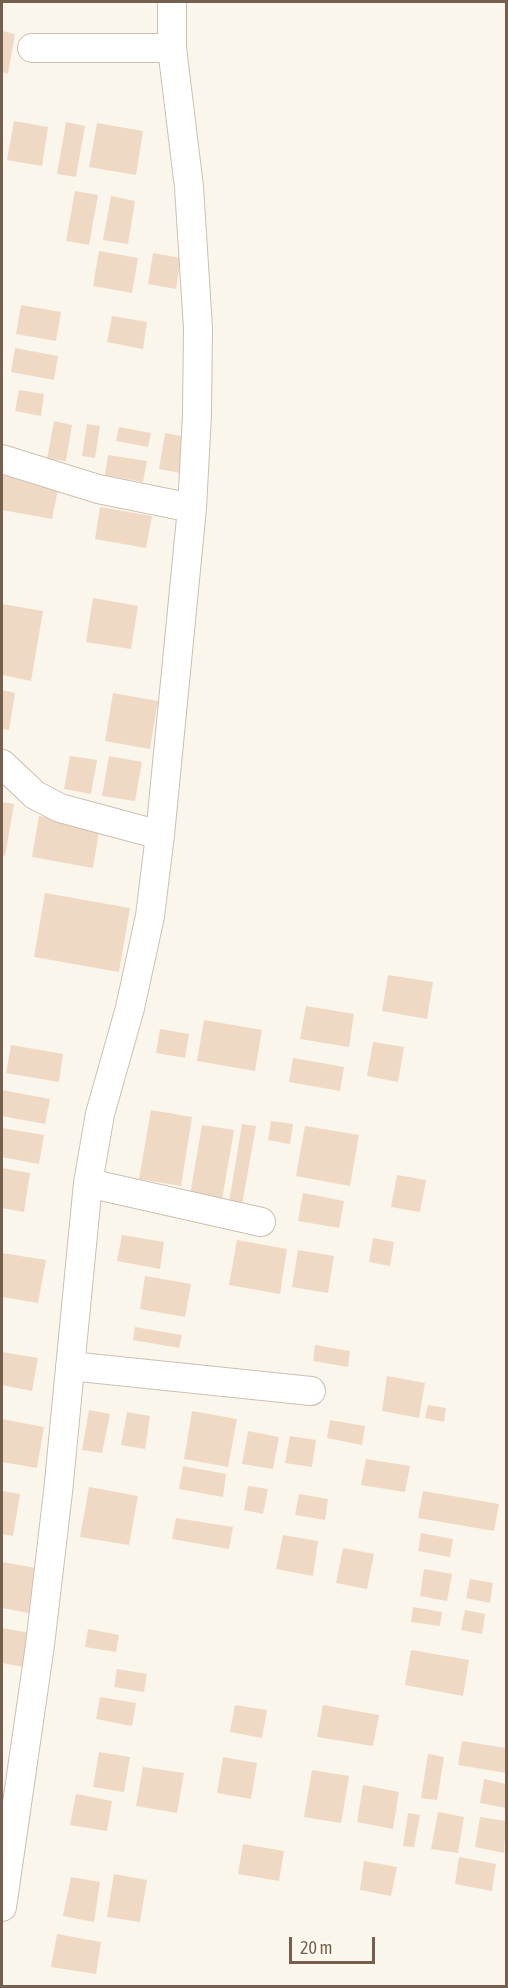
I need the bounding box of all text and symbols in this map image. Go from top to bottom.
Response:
scale bar [292,1925,378,1963]
text: 20 m [300,1937,332,1958]

